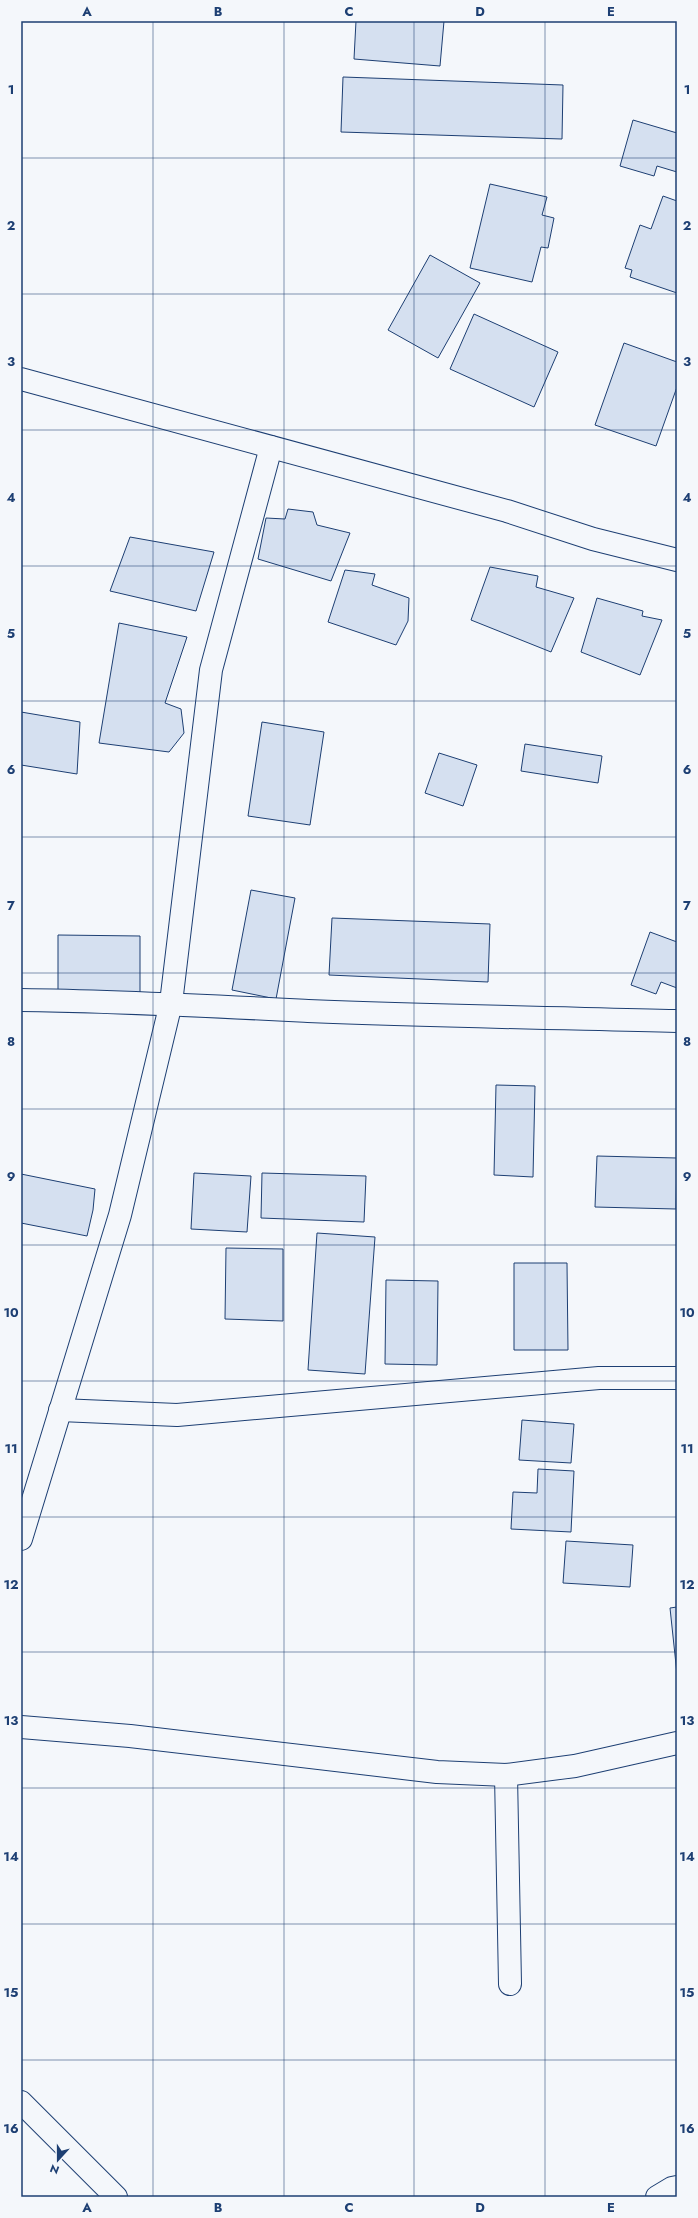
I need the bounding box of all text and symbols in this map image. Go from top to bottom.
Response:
text: A [81,2,92,21]
text: B [214,2,223,21]
text: C [344,2,354,21]
text: D [475,2,485,21]
text: E [607,2,615,21]
text: 1 [8,80,14,99]
text: 1 [684,80,690,99]
text: 2 [7,216,15,235]
text: 2 [683,216,691,235]
text: 3 [7,352,15,371]
text: 3 [683,352,691,371]
text: 4 [6,488,16,507]
text: 4 [682,488,692,507]
text: 5 [7,624,15,643]
text: 5 [683,624,691,643]
text: 6 [7,760,16,779]
text: 6 [683,760,692,779]
text: 7 [7,896,15,915]
text: 7 [683,896,691,915]
text: 8 [7,1032,15,1051]
text: 8 [683,1032,691,1051]
text: 9 [7,1167,16,1186]
text: 9 [683,1167,692,1186]
text: 10 [3,1303,19,1322]
text: 10 [679,1303,695,1322]
text: 11 [4,1439,18,1458]
text: 11 [680,1439,694,1458]
text: 12 [3,1575,19,1594]
text: 12 [679,1575,695,1594]
text: 13 [4,1711,18,1730]
text: 13 [680,1711,694,1730]
text: 14 [3,1847,19,1866]
text: 14 [679,1847,695,1866]
text: 15 [3,1983,19,2002]
text: 15 [679,1983,695,2002]
text: 16 [3,2119,19,2138]
text: 16 [679,2119,695,2138]
north arrow [38,2140,78,2180]
text: N [47,2160,61,2178]
text: A [81,2198,92,2217]
text: B [214,2198,223,2217]
text: C [344,2198,354,2217]
text: D [475,2198,485,2217]
text: E [607,2198,615,2217]

